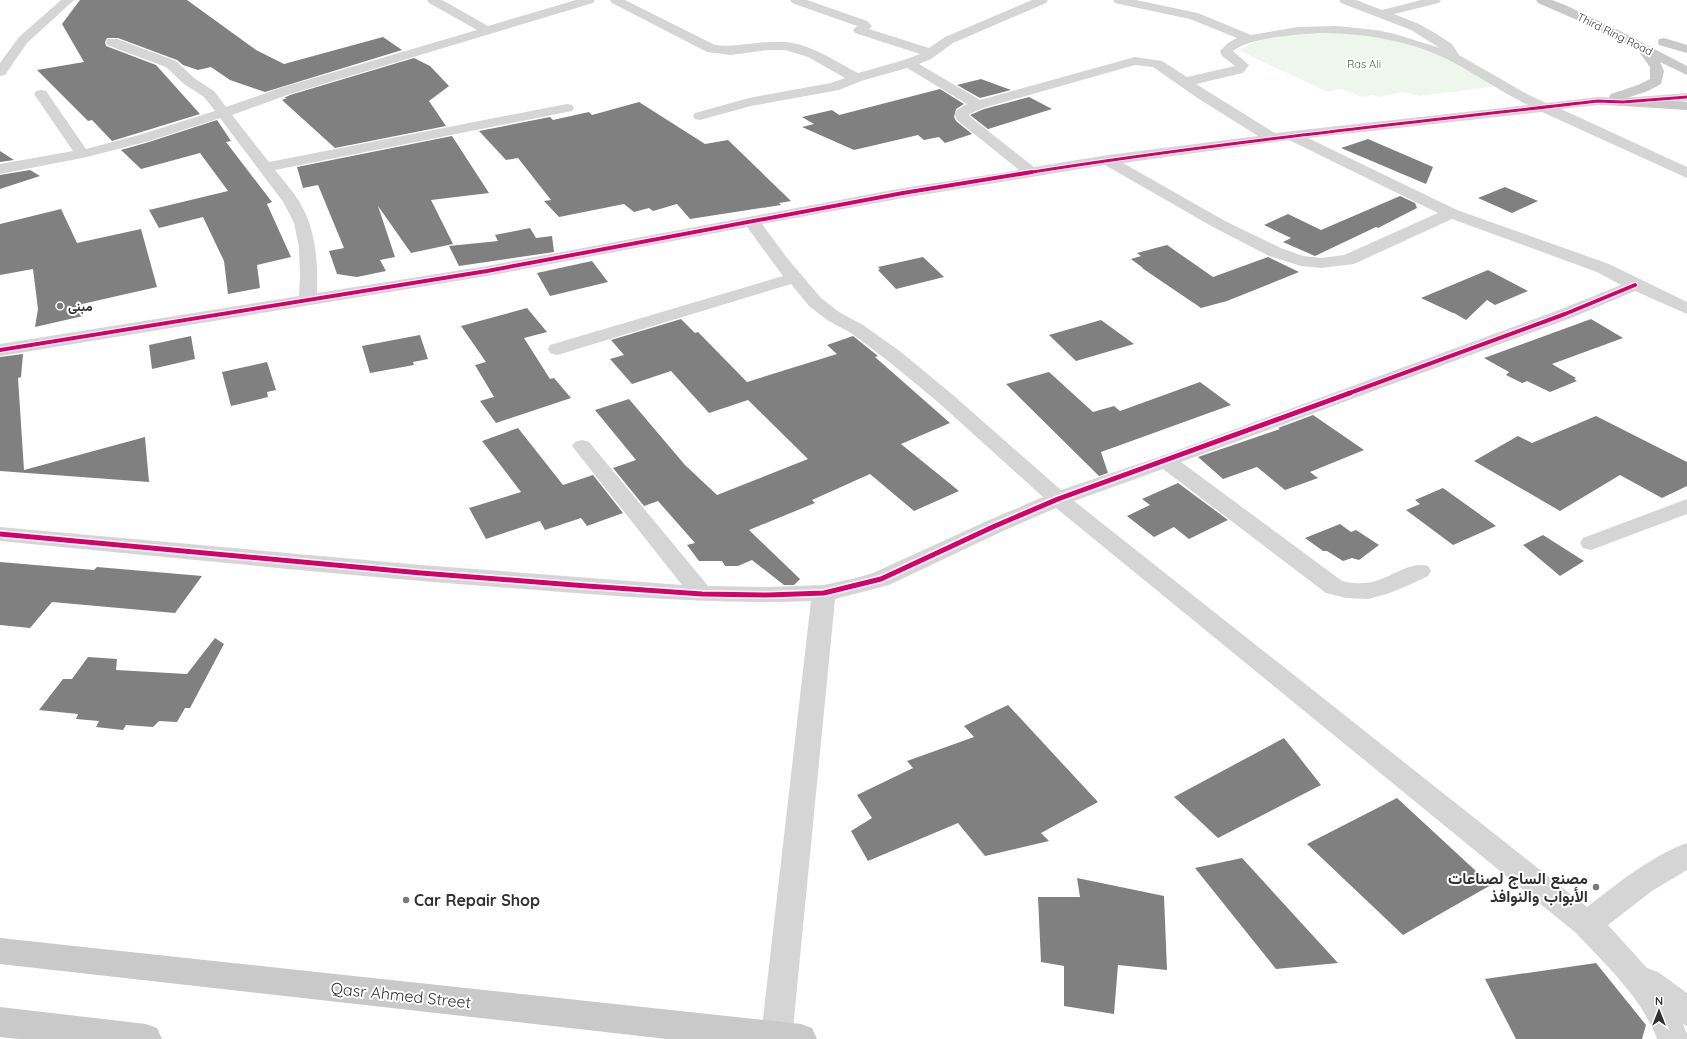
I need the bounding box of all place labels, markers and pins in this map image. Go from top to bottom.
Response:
place label: مبنى [68,298,93,314]
marker: مبنى [55,301,65,311]
place label: مصنع الساج لصناعات الأبواب والنوافذ [1448,868,1588,907]
marker: مصنع الساج لصناعات الأبواب والنوافذ [1591,882,1601,892]
place label: Car Repair Shop [414,890,540,910]
marker: Car Repair Shop [401,895,411,905]

